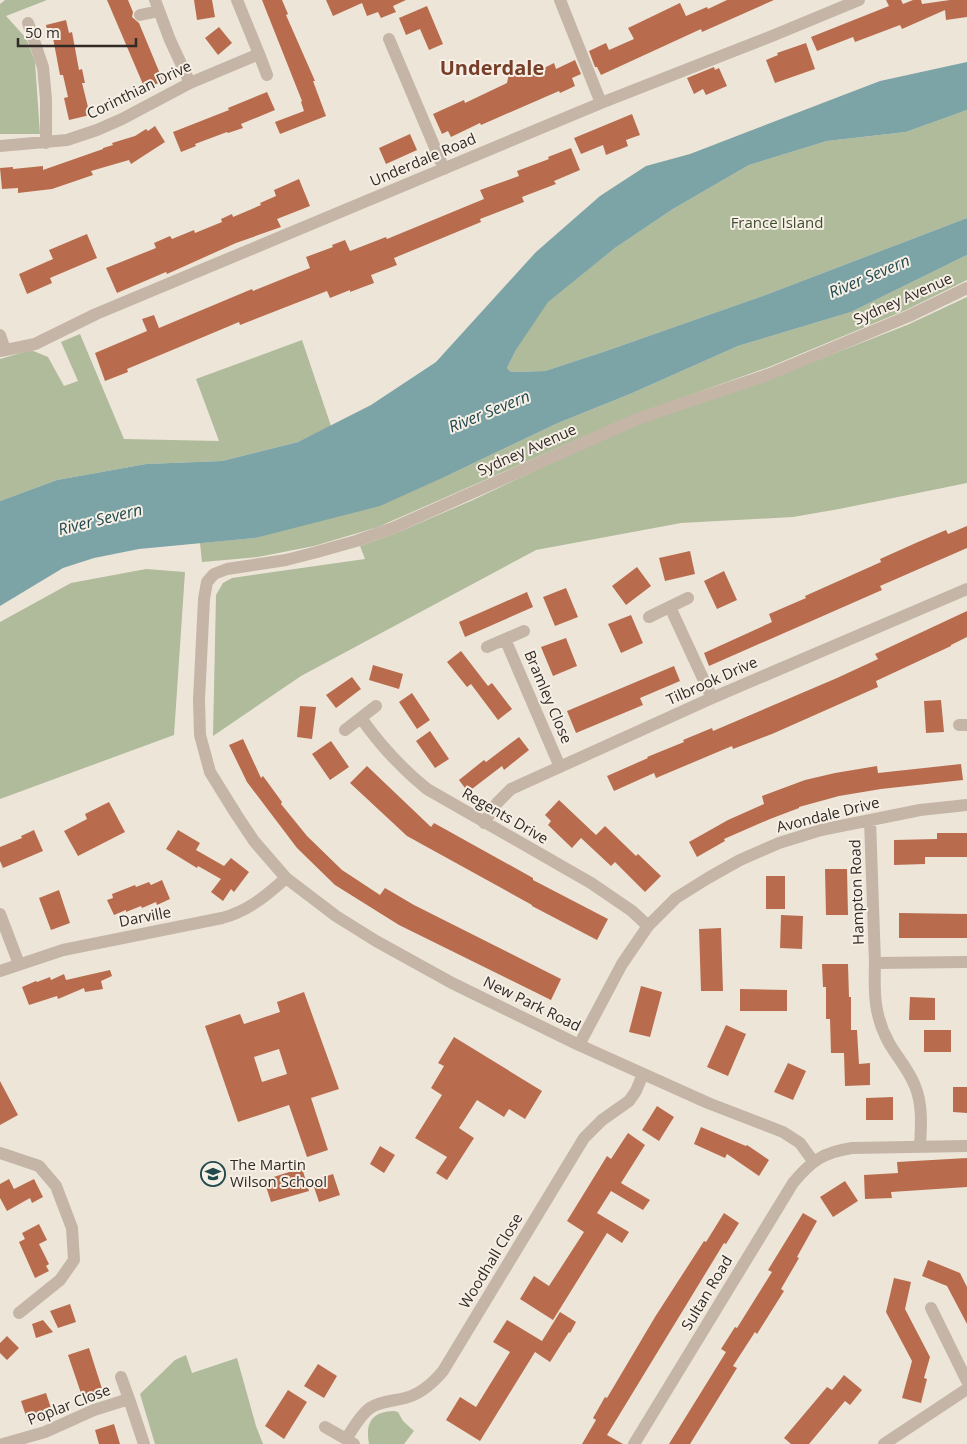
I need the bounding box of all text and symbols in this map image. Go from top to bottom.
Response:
scale bar [18,15,135,47]
text: 50 m [25,22,60,42]
district label: Underdale [440,54,544,81]
street label: Corinthian Drive [83,55,194,123]
street label: Underdale Road [367,128,479,190]
park label: France Island [731,212,823,232]
water label: River Severn [825,249,913,303]
street label: Sydney Avenue [850,267,955,329]
water label: River Severn [445,385,533,437]
street label: Sydney Avenue [474,418,579,480]
water label: River Severn [56,498,144,540]
street label: Bramley Close [520,647,578,746]
street label: Tilbrook Drive [663,651,760,709]
street label: Regents Drive [459,782,552,848]
street label: Avondale Drive [774,792,881,836]
street label: Hampton Road [844,839,868,945]
street label: Darville [117,901,173,931]
street label: New Park Road [480,971,585,1035]
place label: The Martin Wilson School [230,1154,327,1191]
school or university icon: The Martin Wilson School [200,1161,226,1187]
street label: Woodhall Close [454,1209,527,1312]
street label: Sultan Road [676,1251,736,1334]
street label: Poplar Close [24,1379,113,1429]

